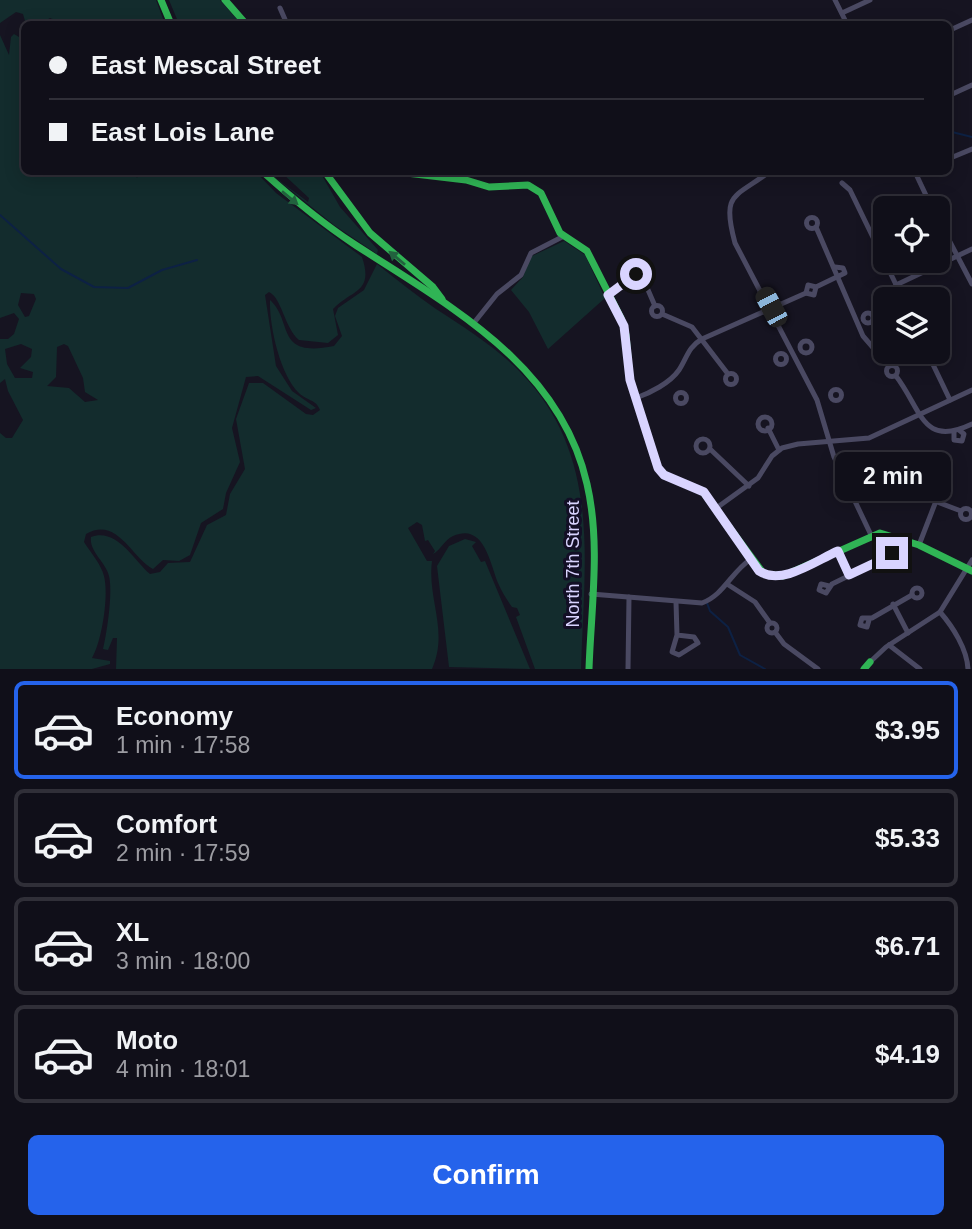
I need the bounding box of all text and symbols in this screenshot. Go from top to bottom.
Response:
text: East Mescal Street [91,50,321,80]
text: East Lois Lane [91,117,275,147]
one-way arrow [282,190,299,205]
map controls [873,196,950,364]
button: locate [873,196,950,273]
one-way arrow [388,251,405,266]
route start [620,258,652,290]
car [752,284,791,330]
button: layers [873,287,950,364]
callout: 2 min [834,452,950,500]
text: 2 min [863,463,923,489]
street label: North 7th Street [563,500,583,628]
route end [876,537,908,569]
icon: car [32,699,95,762]
text: Economy [116,701,233,731]
text: $3.95 [875,715,940,745]
text: 1 min · 17:58 [116,732,250,758]
icon: car [32,807,95,870]
text: Comfort [116,809,217,839]
text: $5.33 [875,823,940,853]
text: 2 min · 17:59 [116,840,250,866]
icon: car [32,915,95,978]
text: XL [116,917,149,947]
text: $6.71 [875,931,940,961]
text: 3 min · 18:00 [116,948,250,974]
icon: car [32,1023,95,1086]
text: Moto [116,1025,178,1055]
text: $4.19 [875,1039,940,1069]
text: 4 min · 18:01 [116,1056,250,1082]
button: Confirm [28,1135,944,1215]

